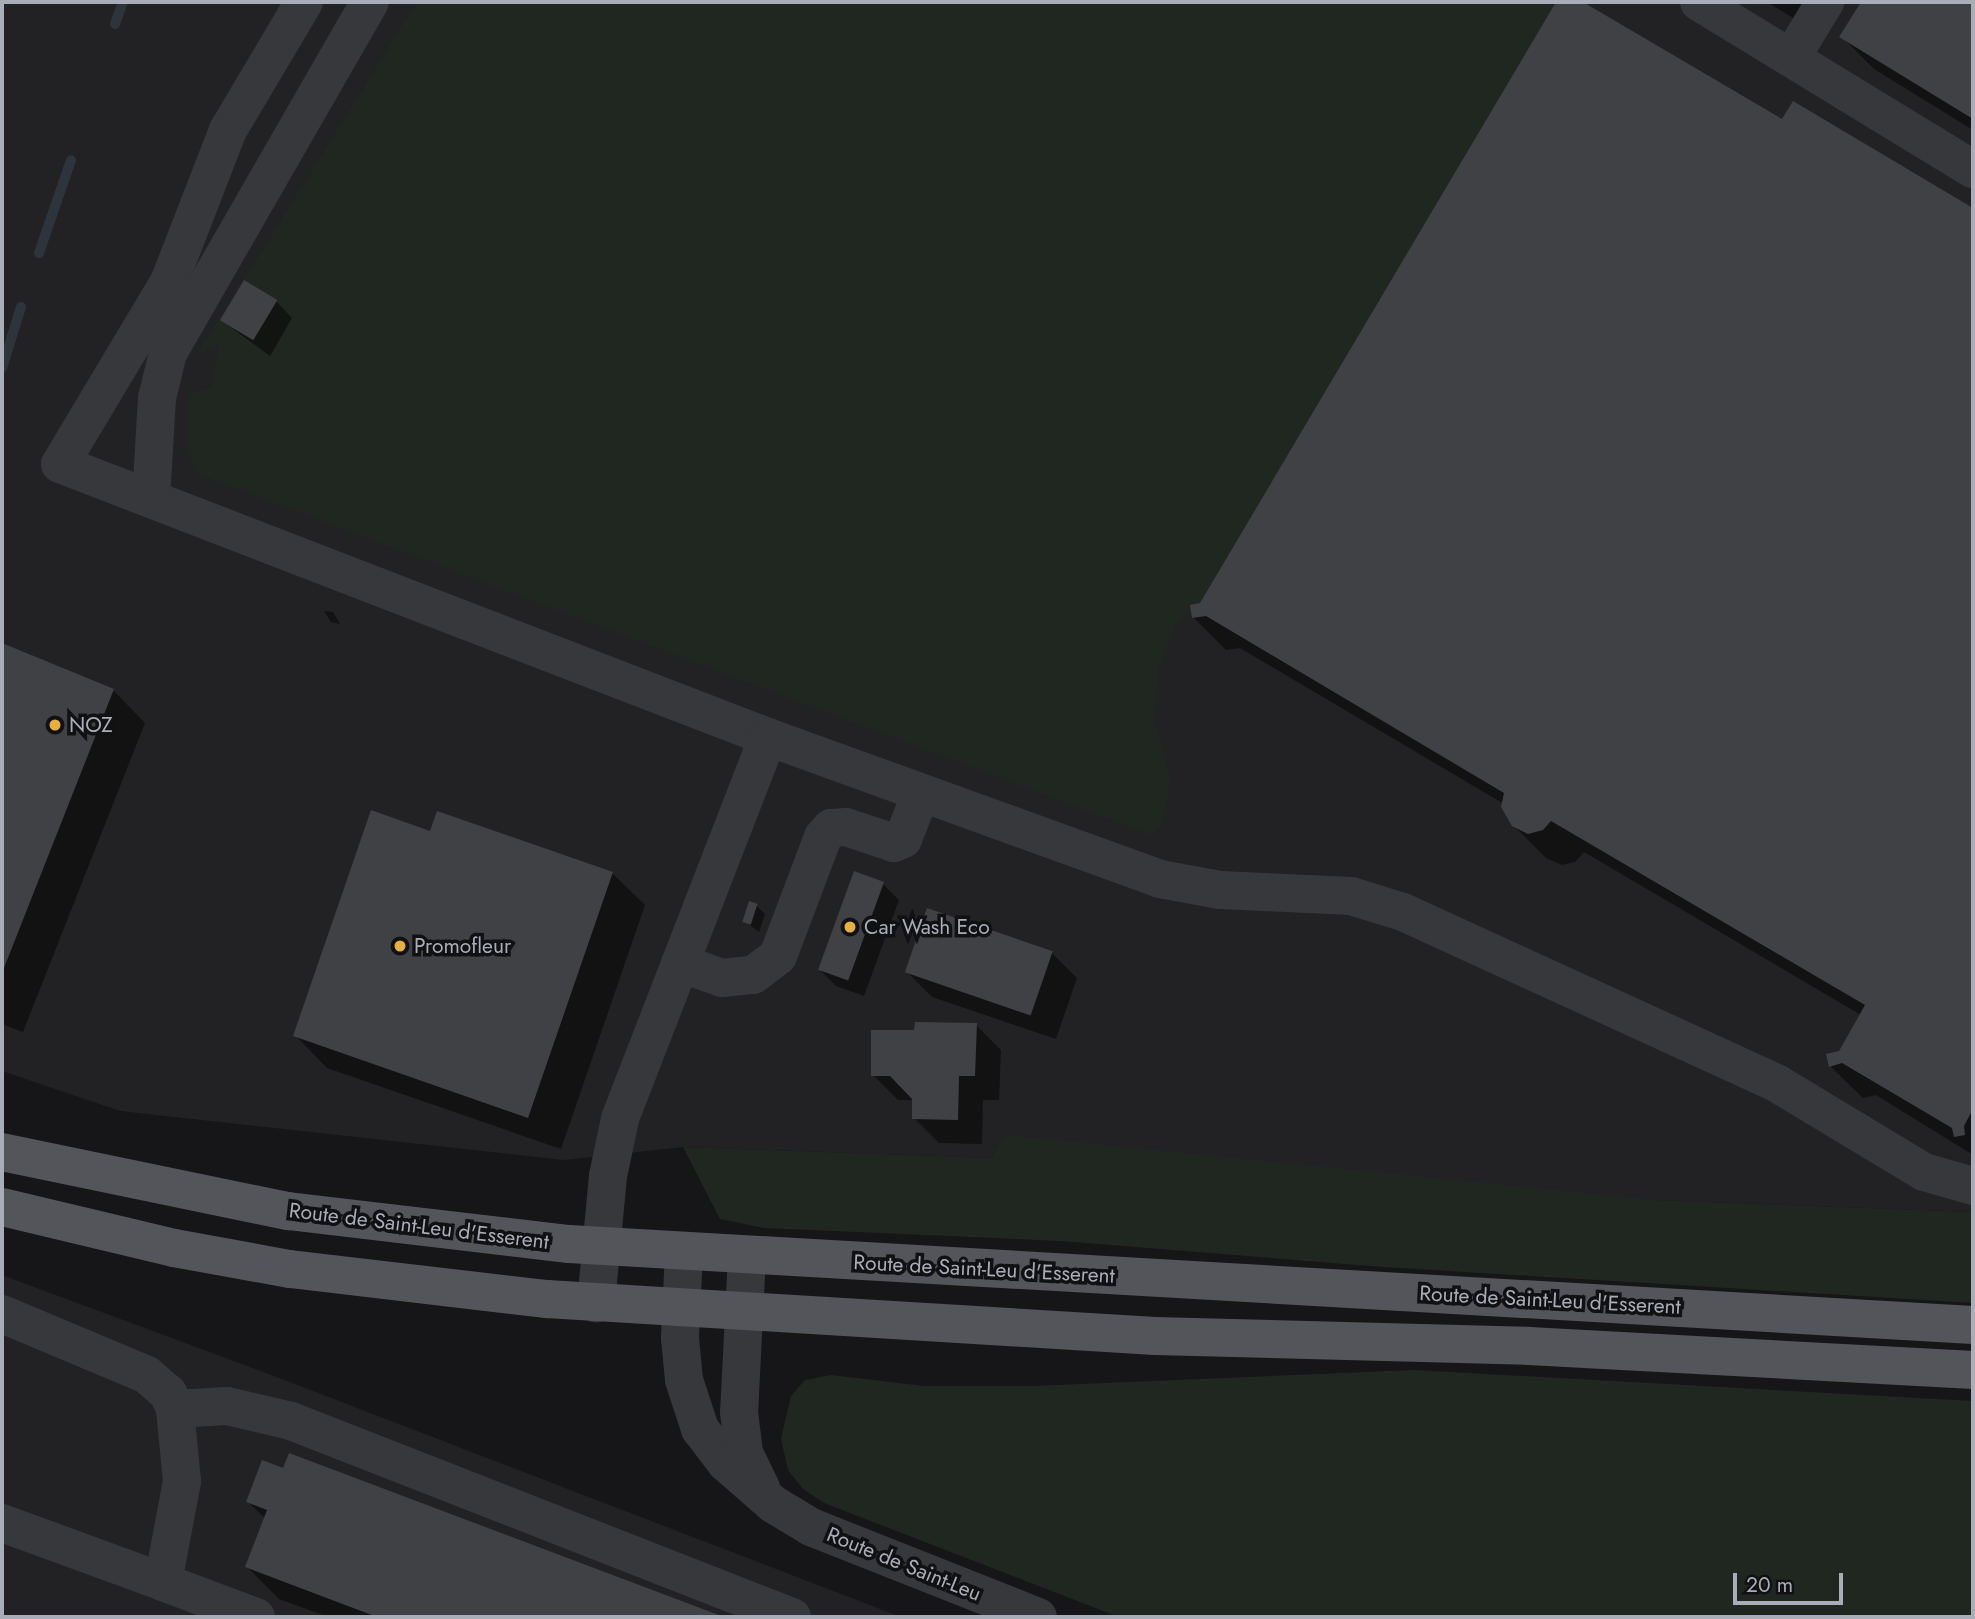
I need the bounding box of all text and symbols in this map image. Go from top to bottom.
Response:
place label: NOZ [69,712,113,738]
marker: NOZ [47,717,63,733]
place label: Car Wash Eco [864,914,990,940]
marker: Car Wash Eco [842,919,858,935]
place label: Promofleur [414,933,511,959]
marker: Promofleur [392,938,408,954]
street label: Route de Saint-Leu d'Esserent [288,1198,550,1254]
street label: Route de Saint-Leu d'Esserent [853,1250,1115,1288]
street label: Route de Saint-Leu d'Esserent [1419,1281,1681,1319]
street label: Route de Saint-Leu [823,1522,985,1606]
scale bar [1737,1560,1847,1604]
text: 20 m [1746,1570,1793,1600]

